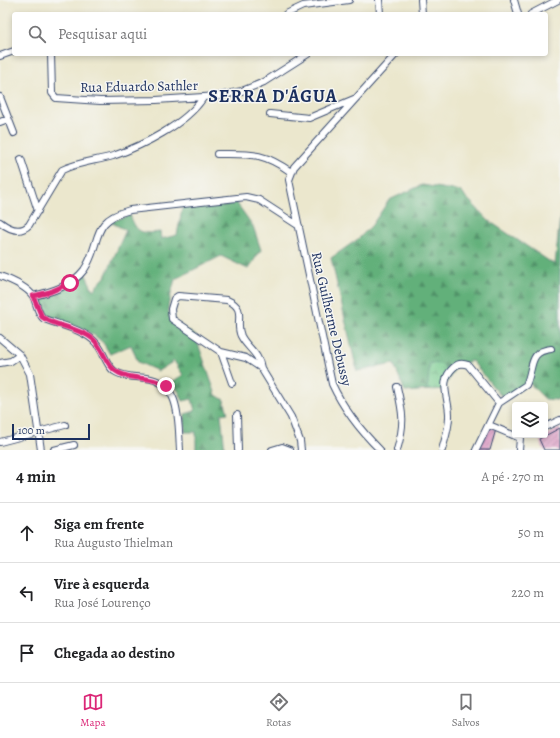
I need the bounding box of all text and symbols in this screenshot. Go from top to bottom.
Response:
search box [12,12,548,56]
icon: search [26,23,48,45]
text: Pesquisar aqui [58,24,147,44]
street label: Rua Eduardo Sathler [80,76,199,97]
district label: SERRA D'ÁGUA [208,84,338,108]
street label: Rua Guilherme Debussy [307,250,356,389]
route start [61,274,79,292]
route end [157,377,175,395]
map controls [512,402,548,438]
button: layers [512,402,548,438]
scale bar [12,422,90,441]
text: 100 m [18,423,45,438]
text: 4 min [16,465,56,488]
text: A pé · 270 m [481,468,544,485]
text: Siga em frente [54,514,144,534]
icon: ahead [16,522,38,544]
text: 50 m [518,524,544,541]
text: Rua Augusto Thielman [54,534,173,551]
text: Vire à esquerda [54,574,150,594]
icon: left [16,582,38,604]
text: 220 m [511,584,544,601]
text: Rua José Lourenço [54,594,151,611]
icon: arrive [16,642,38,664]
text: Chegada ao destino [54,643,175,663]
tab: Mapa [80,691,106,730]
tab: Rotas [266,691,291,730]
tab: Salvos [452,691,480,730]

